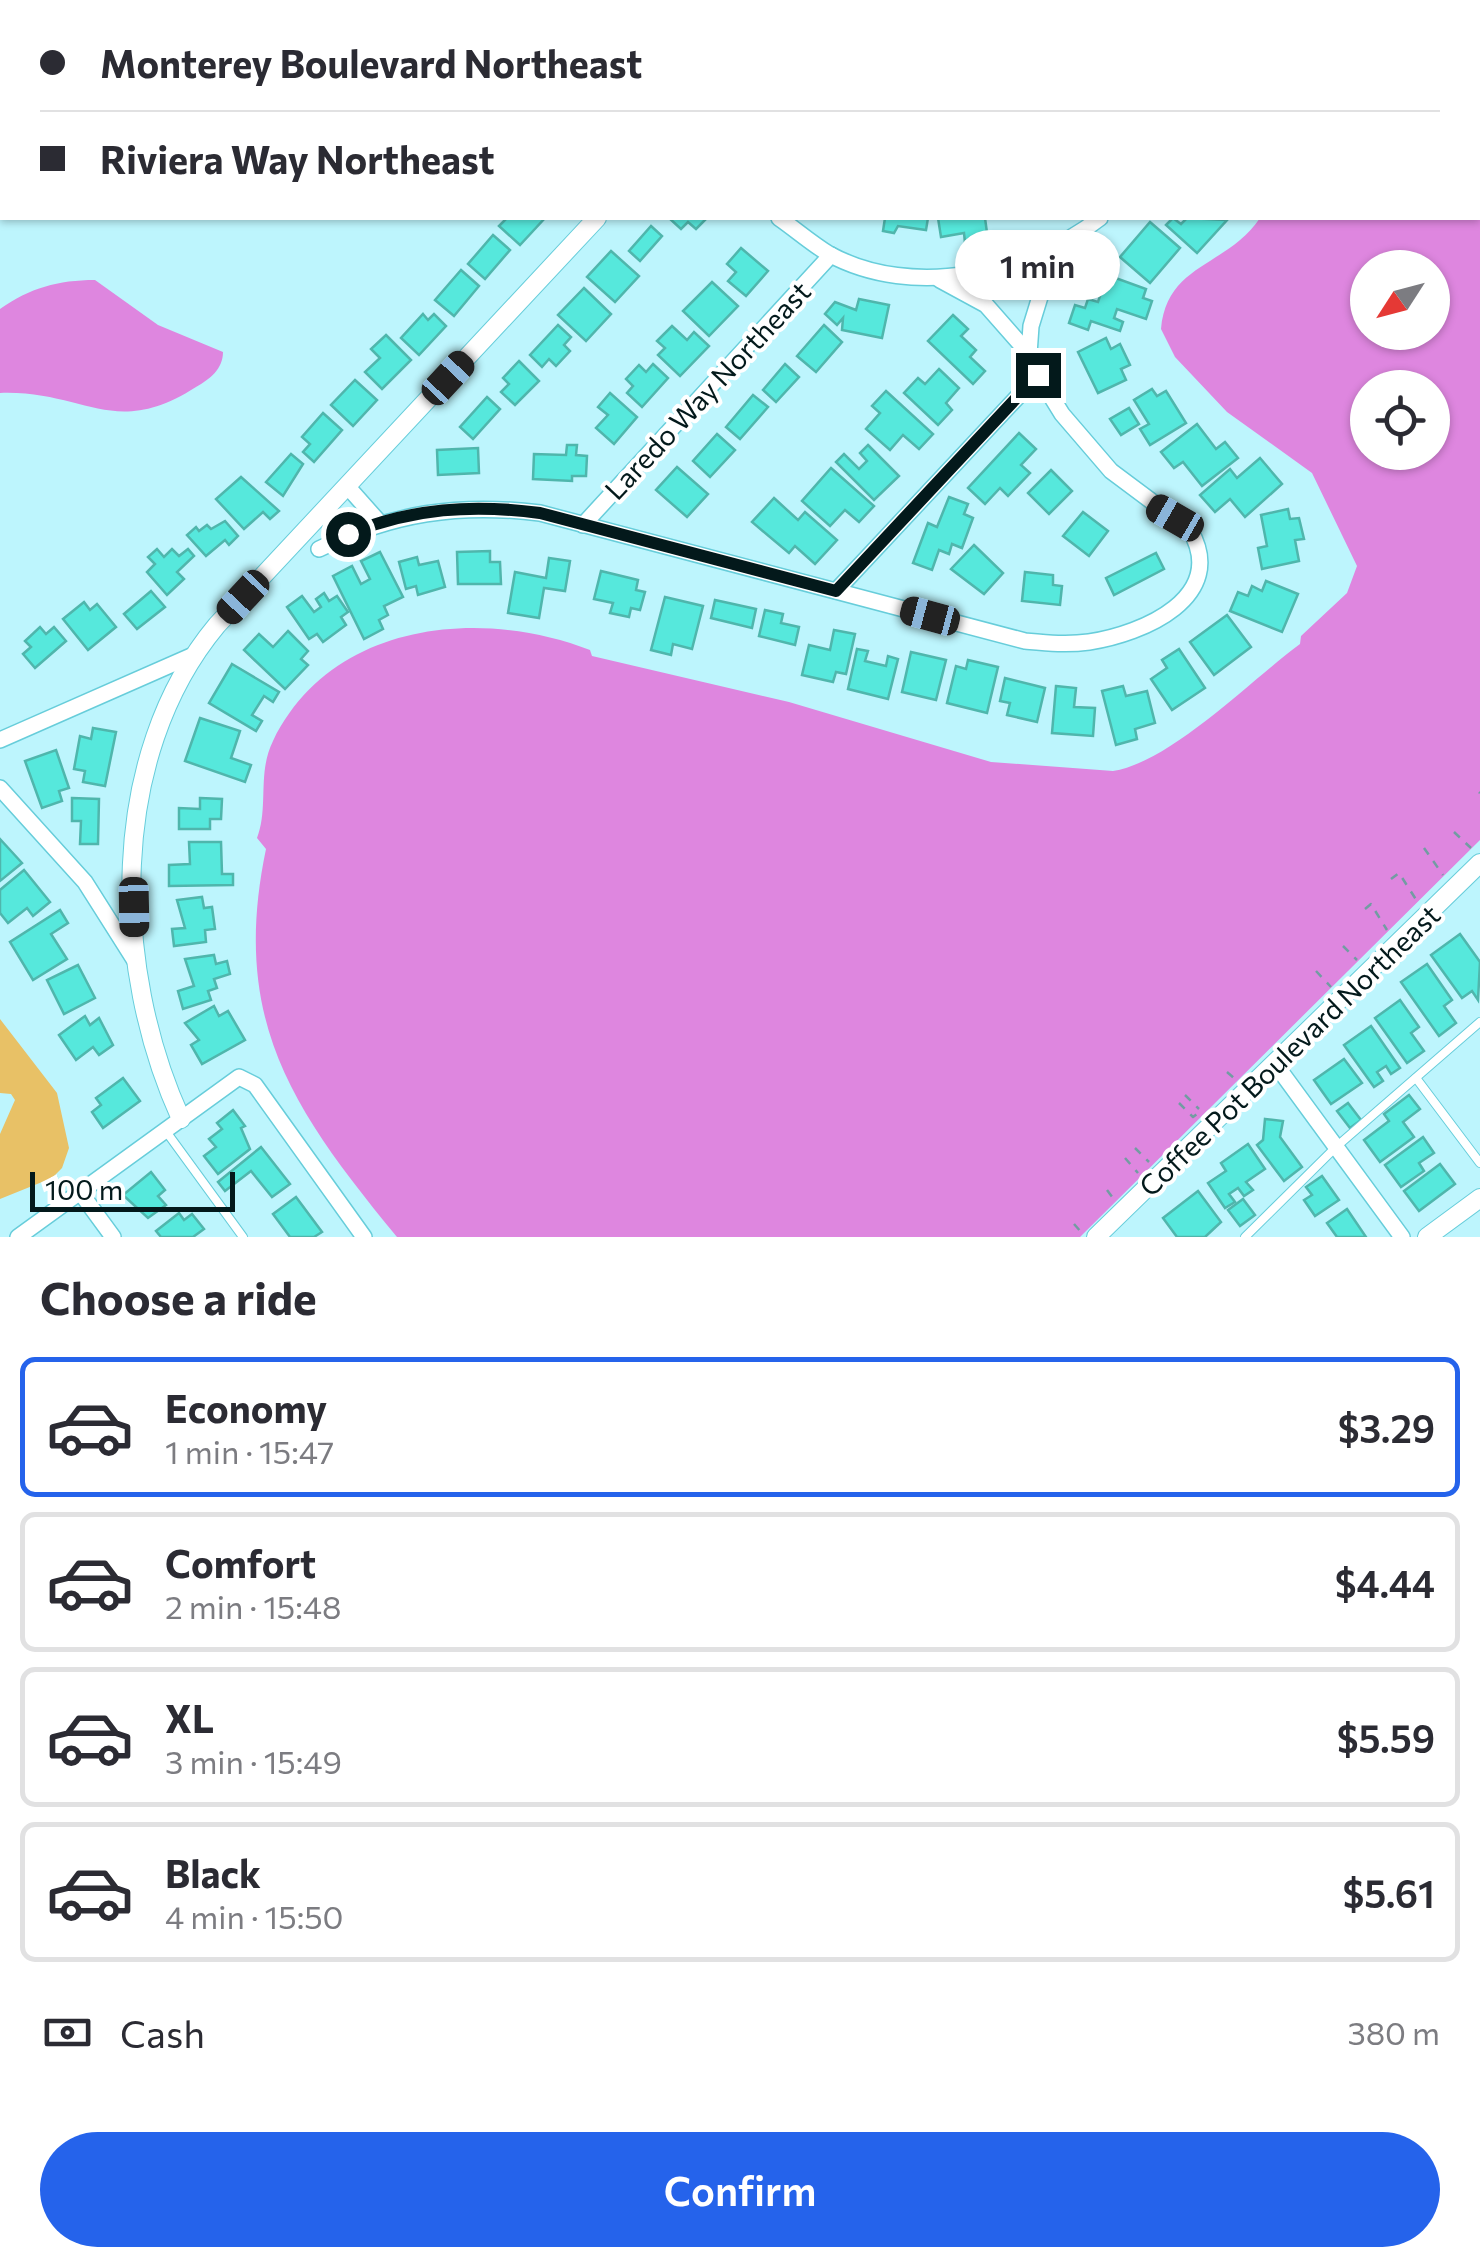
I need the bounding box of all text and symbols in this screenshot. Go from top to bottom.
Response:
text: Monterey Boulevard Northeast [100,39,642,86]
text: Riviera Way Northeast [100,135,494,182]
callout: 1 min [956,230,1120,300]
text: 1 min [1000,245,1075,285]
north arrow [1350,250,1450,350]
map controls [1350,250,1450,470]
street label: Laredo Way Northeast [597,274,817,506]
car [417,346,479,410]
route end [1016,353,1061,398]
button: locate [1350,370,1450,470]
car [1142,490,1208,546]
route start [326,512,371,557]
car [212,565,274,629]
car [897,594,963,638]
car [118,877,150,937]
street label: Coffee Pot Boulevard Northeast [1132,897,1446,1203]
scale bar [30,1167,235,1212]
text: 100 m [45,1172,123,1206]
text: Choose a ride [40,1269,317,1324]
icon: car [45,1382,135,1472]
text: Economy [165,1384,327,1431]
text: $3.29 [1338,1404,1435,1451]
text: 1 min · 15:47 [165,1431,334,1471]
icon: car [45,1537,135,1627]
text: Comfort [165,1539,316,1586]
text: $4.44 [1335,1559,1435,1606]
text: 2 min · 15:48 [165,1586,341,1626]
icon: car [45,1692,135,1782]
text: XL [165,1694,214,1741]
text: $5.59 [1337,1714,1435,1761]
text: 3 min · 15:49 [165,1741,342,1781]
icon: car [45,1847,135,1937]
text: Black [165,1849,261,1896]
text: $5.61 [1343,1869,1435,1916]
text: 4 min · 15:50 [165,1896,344,1936]
icon: cash [40,2005,95,2060]
text: Cash [120,2009,205,2056]
text: 380 m [1347,2012,1440,2052]
button: Confirm [40,2132,1440,2247]

